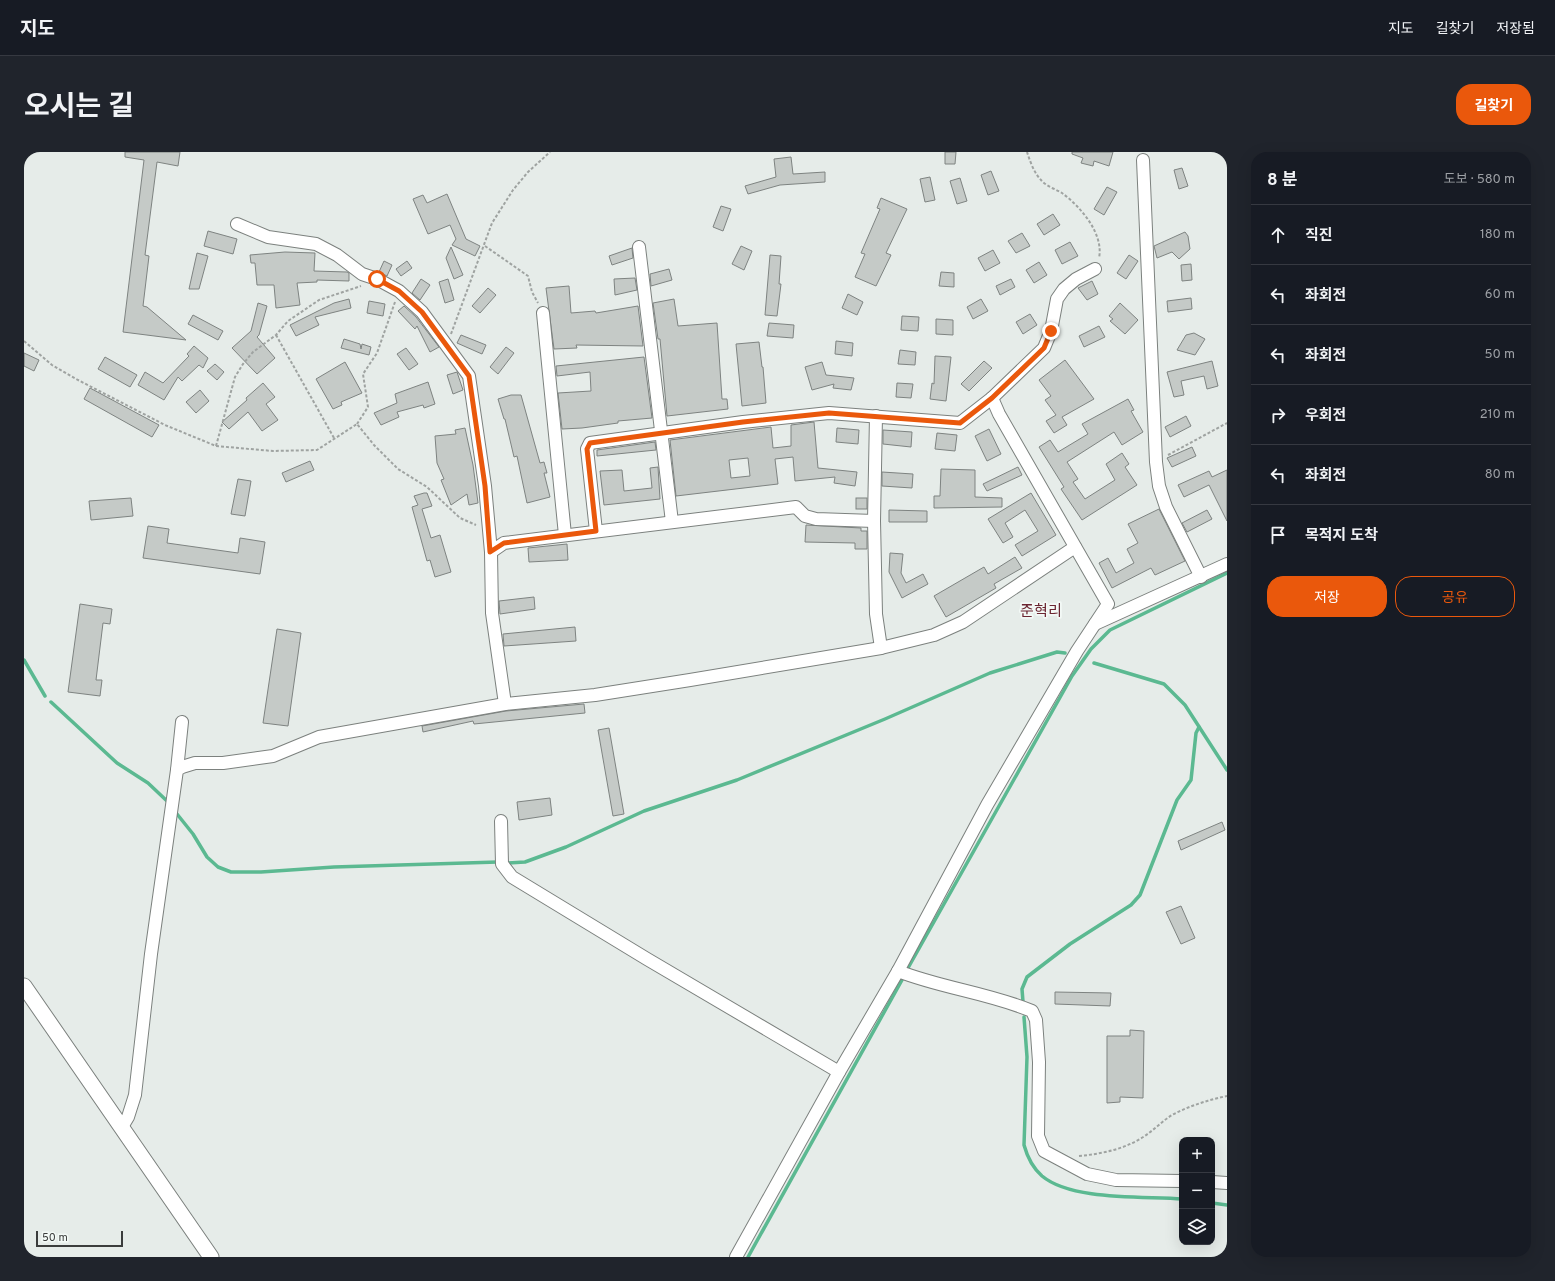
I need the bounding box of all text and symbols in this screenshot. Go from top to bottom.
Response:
text: 지도 [20,18,55,42]
text: 지도 [1388,21,1414,38]
text: 길찾기 [1436,21,1474,38]
text: 저장됨 [1496,21,1535,38]
button: 길찾기 [1456,84,1531,125]
text: 오시는 길 [24,90,134,126]
text: 8 분 [1267,170,1298,192]
text: 도보 · 580 m [1444,172,1515,188]
icon: ahead [1267,224,1289,246]
text: 직진 [1305,227,1333,246]
text: 180 m [1480,227,1515,243]
route start [368,270,386,288]
icon: left [1267,284,1289,306]
text: 좌회전 [1305,287,1346,306]
text: 60 m [1485,287,1515,303]
route end [1042,322,1060,340]
icon: left [1267,344,1289,366]
text: 좌회전 [1305,347,1346,366]
text: 50 m [1485,347,1515,363]
icon: right [1267,404,1289,426]
text: 우회전 [1305,407,1346,426]
text: 210 m [1480,407,1515,423]
icon: left [1267,464,1289,486]
text: 좌회전 [1305,467,1346,486]
text: 80 m [1485,467,1515,483]
icon: arrive [1267,524,1289,546]
text: 목적지 도착 [1305,527,1378,546]
button: 저장 [1267,576,1387,617]
button: 공유 [1395,576,1515,617]
district label: 준혁리 [1020,603,1062,622]
map controls [1179,1137,1215,1245]
button: + [1179,1137,1215,1173]
button: − [1179,1173,1215,1209]
button: layers [1179,1209,1215,1245]
scale bar [36,1229,123,1248]
text: 50 m [42,1231,68,1245]

